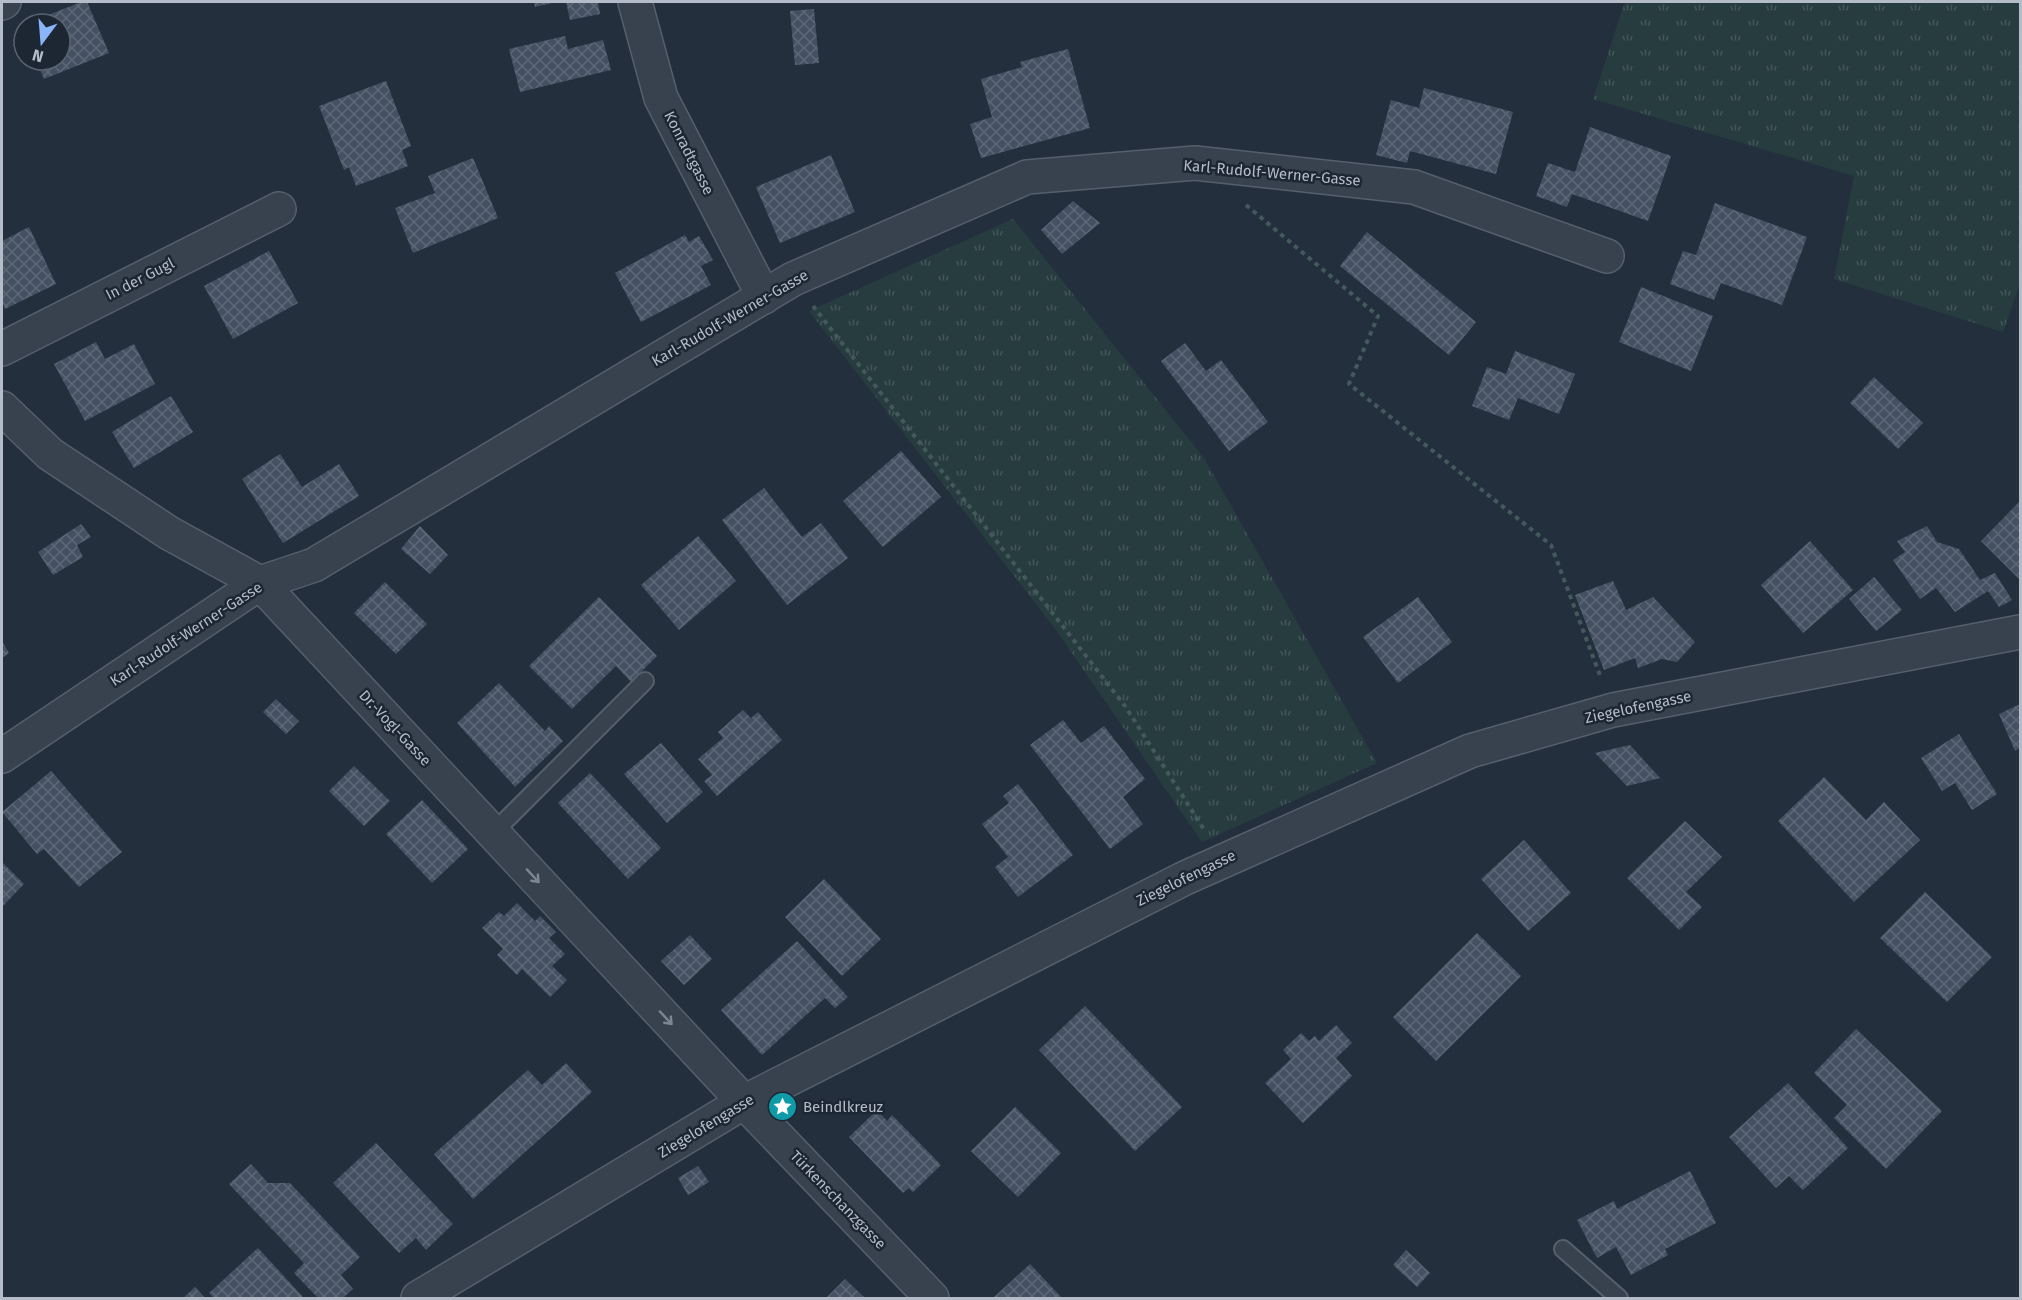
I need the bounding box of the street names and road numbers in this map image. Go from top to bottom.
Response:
street label: Konradtgasse [660,108,718,198]
street label: Karl-Rudolf-Werner-Gasse [1183,156,1361,190]
street label: In der Gugl [103,254,178,304]
street label: Karl-Rudolf-Werner-Gasse [649,266,811,370]
street label: Karl-Rudolf-Werner-Gasse [107,578,265,690]
street label: Dr.-Vogl-Gasse [355,686,435,770]
street label: Ziegelofengasse [1583,687,1693,727]
street label: Ziegelofengasse [1133,846,1239,910]
street label: Ziegelofengasse [655,1090,757,1162]
street label: Türkenschanzgasse [786,1147,890,1253]

